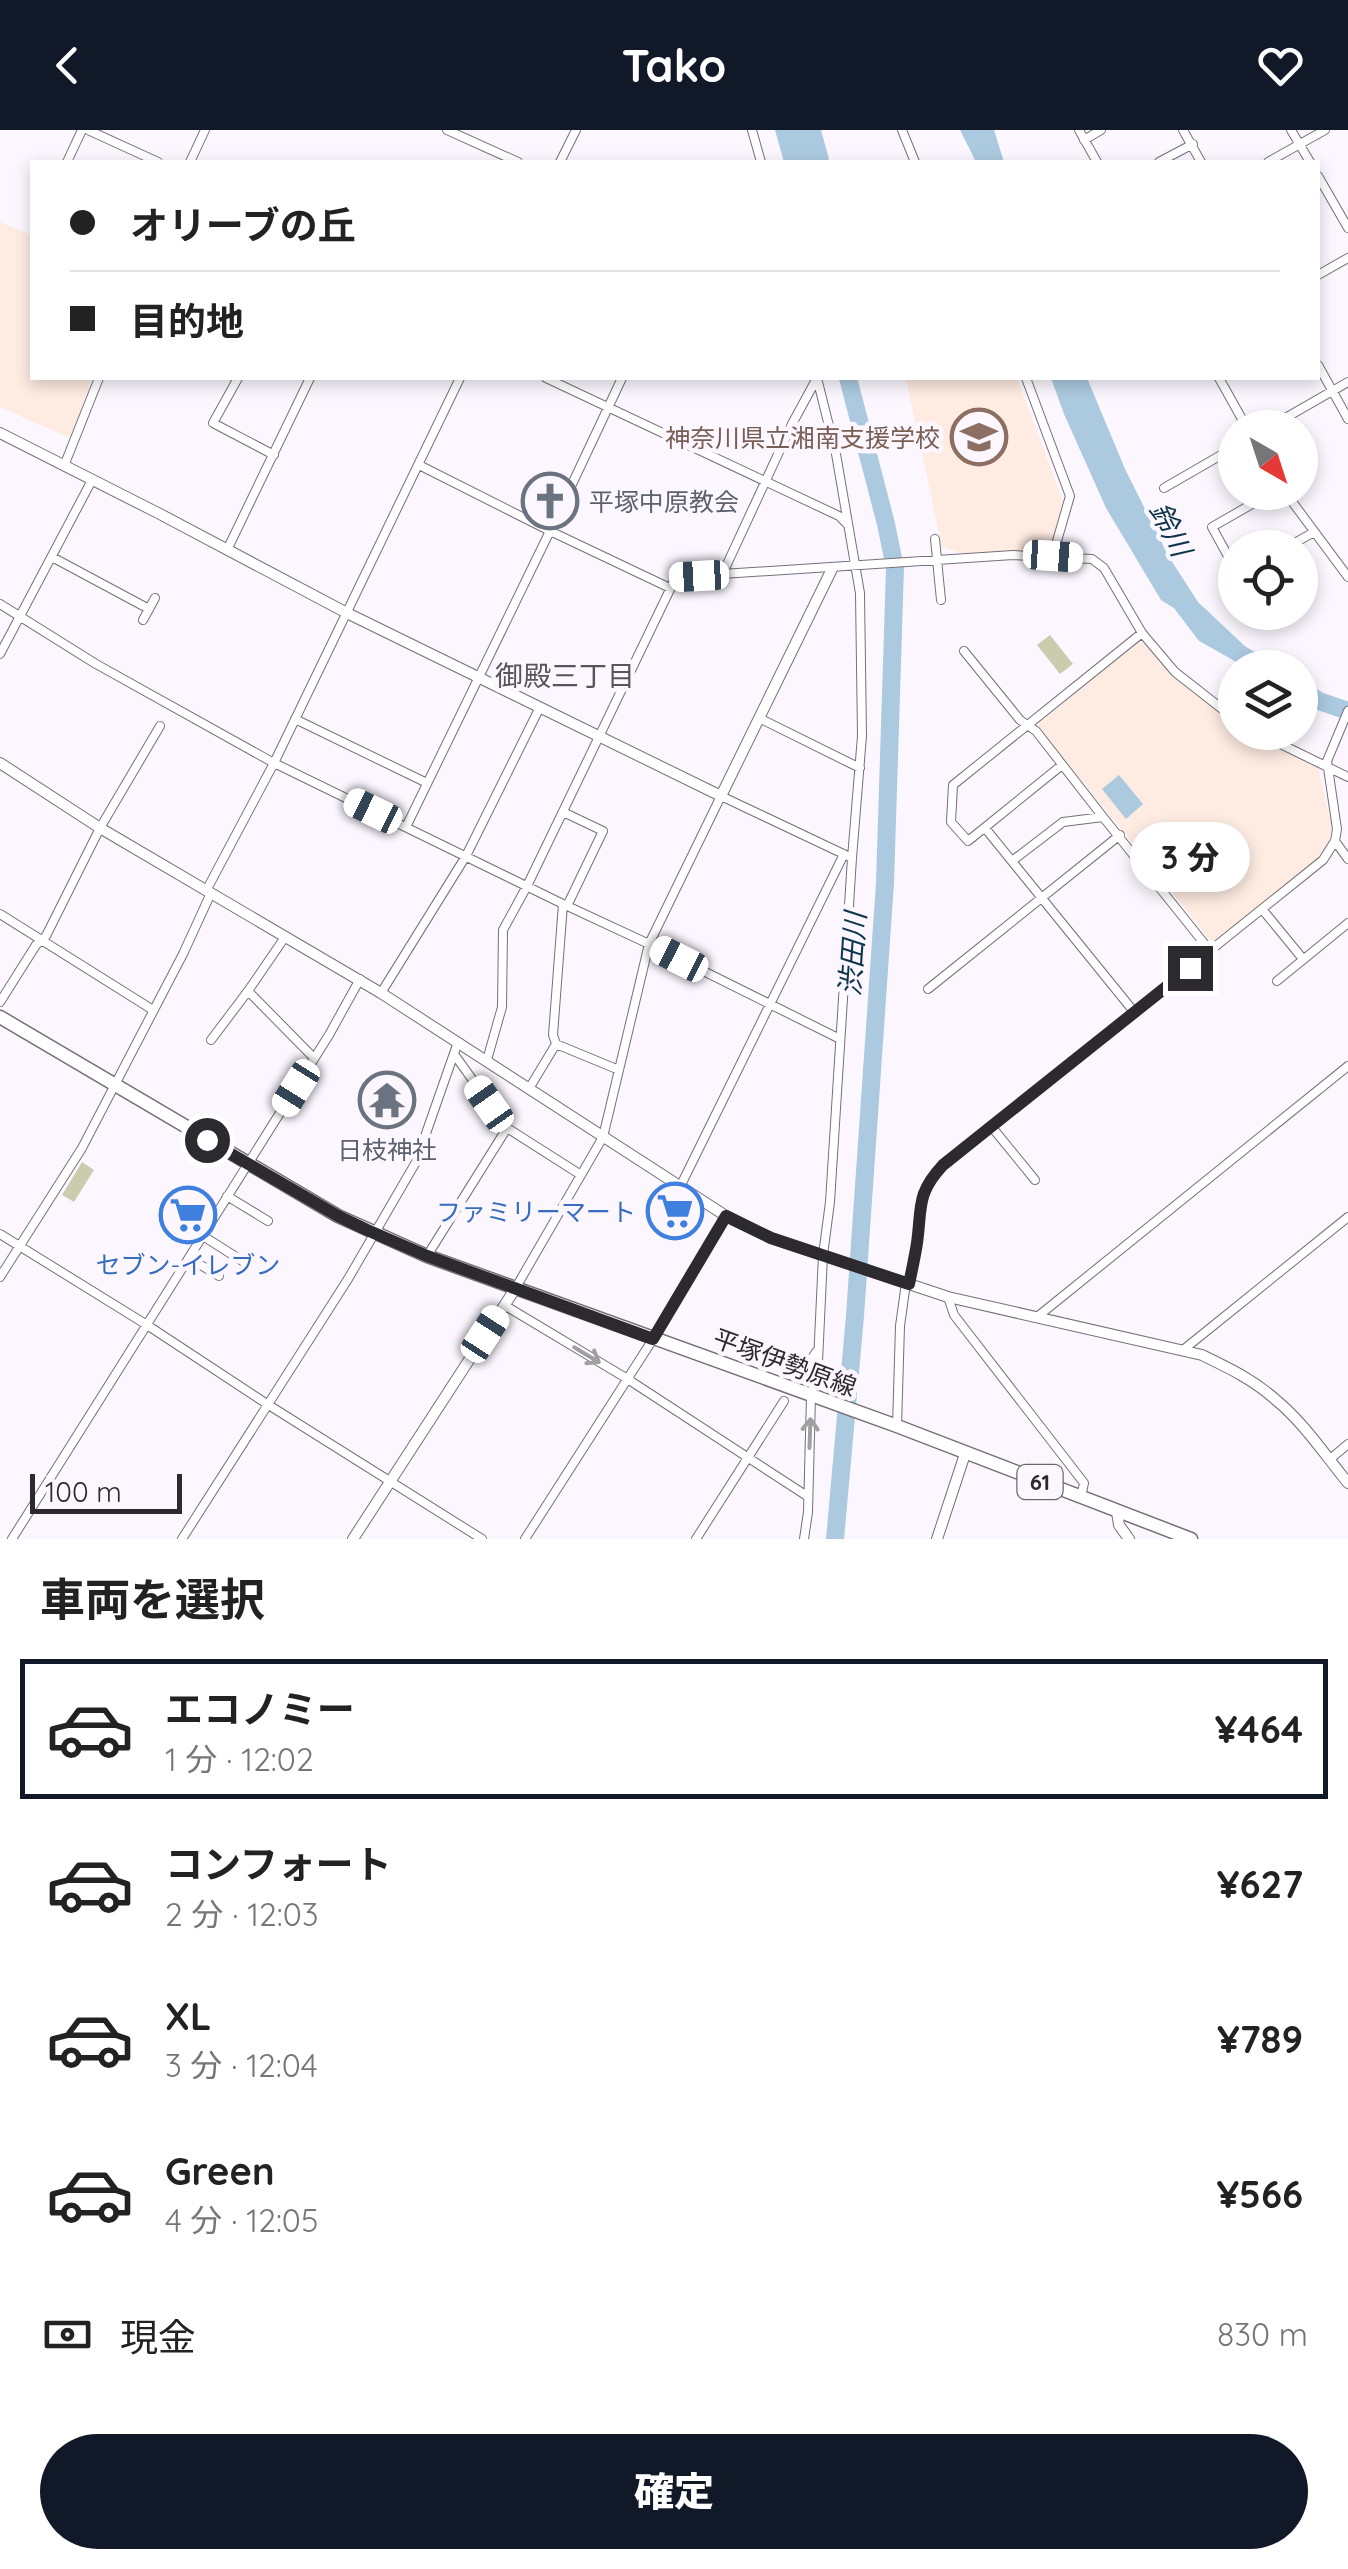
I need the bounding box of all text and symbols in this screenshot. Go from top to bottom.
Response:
text: Tako [622,37,726,93]
icon: back [40,38,95,93]
icon: heart [1253,38,1308,93]
text: オリーブの丘 [130,201,356,249]
text: 目的地 [130,297,244,345]
school or university icon: 神奈川県立湘南支援学校 [949,407,1009,467]
north arrow [1218,410,1318,510]
map controls [1218,410,1318,750]
place label: 神奈川県立湘南支援学校 [665,422,940,453]
church icon: 平塚中原教会 [520,471,580,531]
place label: 平塚中原教会 [589,486,739,517]
water label: 鈴川 [1143,496,1201,565]
button: locate [1218,530,1318,630]
car [1022,539,1084,573]
car [668,559,730,593]
button: layers [1218,650,1318,750]
district label: 御殿三丁目 [495,658,635,693]
car [339,784,407,838]
callout: 3 分 [1130,823,1250,893]
text: 3 分 [1161,837,1219,877]
water label: 渋田川 [832,908,873,997]
car [645,932,713,986]
route end [1168,946,1213,991]
car [267,1055,325,1121]
temple icon: 日枝神社 [357,1070,417,1130]
car [460,1071,518,1137]
route start [185,1118,230,1163]
place label: 日枝神社 [337,1134,437,1165]
supermarket icon: ファミリーマート [645,1181,705,1241]
supermarket icon: セブン-イレブン [158,1185,218,1245]
place label: ファミリーマート [436,1196,636,1227]
place label: セブン-イレブン [96,1249,280,1280]
car [456,1301,514,1367]
street label: 平塚伊勢原線 [709,1322,861,1402]
one-way arrow [572,1345,601,1365]
one-way arrow [801,1417,820,1449]
road number: 61 [1018,1465,1062,1499]
scale bar [30,1469,182,1513]
text: 100 m [45,1474,122,1509]
text: 車両を選択 [40,1571,265,1627]
icon: car [45,1684,135,1774]
text: エコノミー [165,1685,355,1733]
text: ¥464 [1215,1705,1303,1753]
text: 1 分 · 12:02 [165,1739,314,1779]
icon: car [45,1839,135,1929]
text: コンフォート [165,1840,392,1888]
text: ¥627 [1217,1860,1303,1908]
text: 2 分 · 12:03 [165,1894,319,1934]
text: XL [165,1992,211,2040]
icon: car [45,1994,135,2084]
text: ¥789 [1217,2015,1303,2063]
text: 3 分 · 12:04 [165,2045,318,2085]
text: Green [165,2147,275,2195]
icon: car [45,2149,135,2239]
text: ¥566 [1216,2170,1303,2218]
text: 4 分 · 12:05 [165,2200,318,2240]
icon: cash [40,2307,95,2362]
text: 現金 [120,2313,196,2361]
text: 830 m [1217,2314,1308,2354]
button: 確定 [40,2434,1308,2549]

